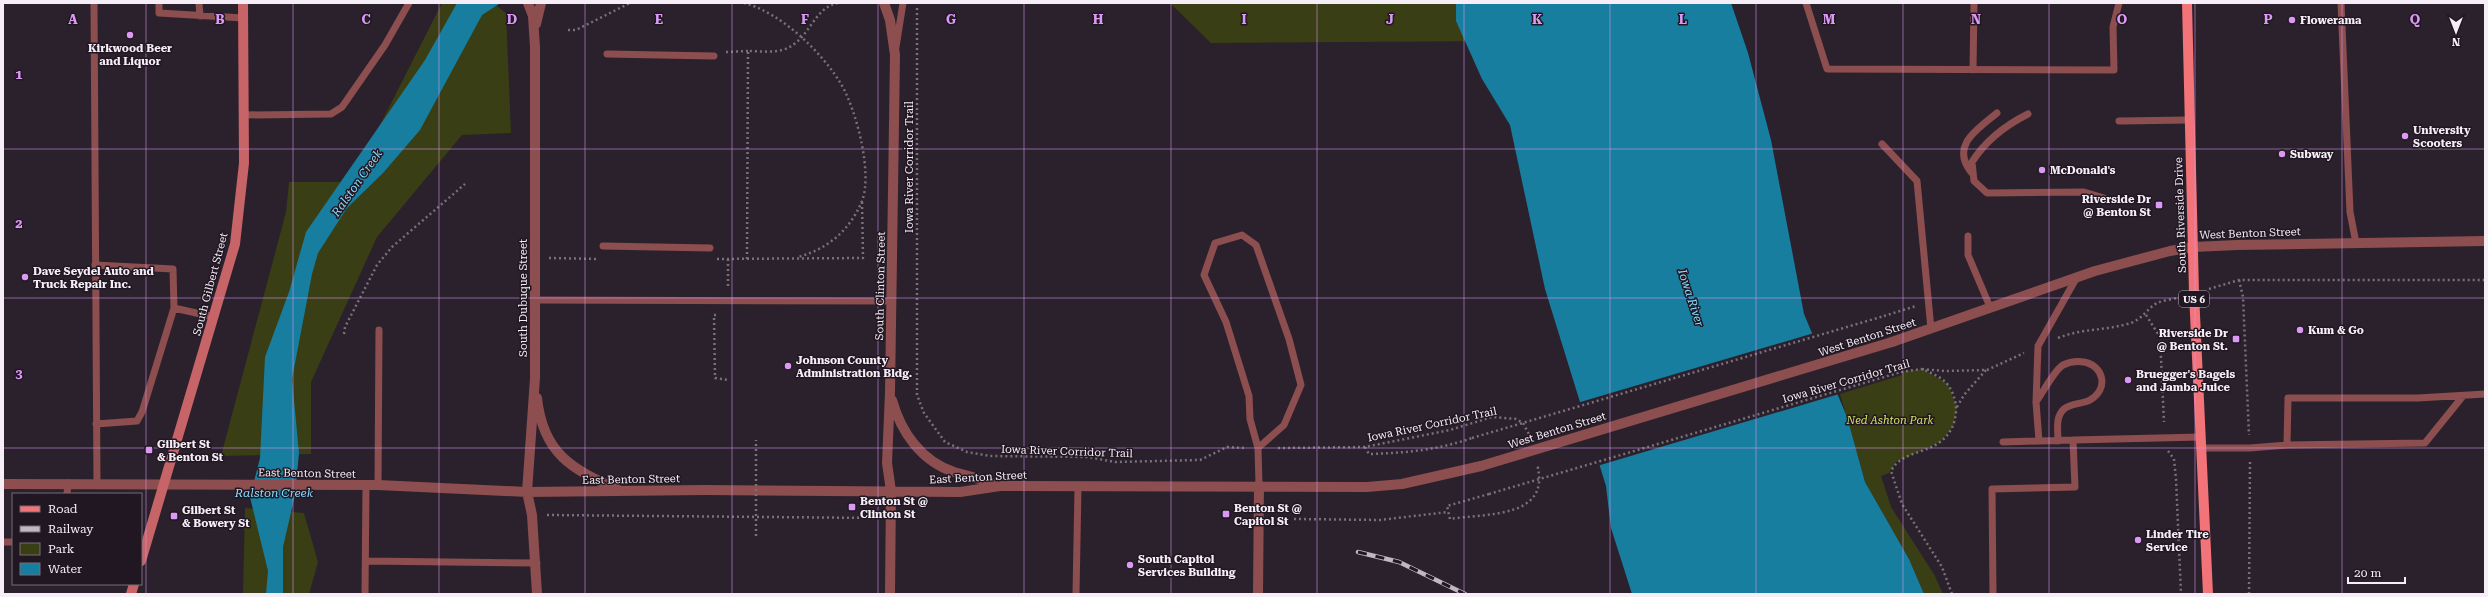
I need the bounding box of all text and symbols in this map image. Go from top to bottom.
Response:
text: A [68,12,78,27]
text: B [215,12,225,27]
text: C [361,12,371,27]
text: D [507,12,517,27]
text: E [655,12,663,27]
text: F [801,12,809,27]
text: G [946,12,956,27]
text: H [1093,12,1104,27]
text: I [1241,12,1247,27]
text: J [1386,12,1394,27]
text: K [1532,12,1543,27]
text: L [1679,12,1687,27]
text: M [1823,12,1836,27]
text: N [1971,12,1981,27]
text: O [2117,12,2128,27]
text: P [2264,12,2273,27]
text: Q [2410,12,2421,27]
north arrow [2436,12,2476,52]
place label: Flowerama [2300,14,2362,27]
marker: Flowerama [2287,15,2297,25]
marker: Kirkwood Beer and Liquor [125,30,135,40]
text: N [2451,35,2460,48]
place label: Kirkwood Beer and Liquor [88,42,172,68]
text: 1 [15,67,23,82]
street label: Iowa River Corridor Trail [903,101,916,233]
place label: University Scooters [2413,124,2471,150]
marker: University Scooters [2400,131,2410,141]
water label: Ralston Creek [328,146,385,220]
place label: Subway [2290,148,2334,161]
marker: Subway [2277,149,2287,159]
street label: South Riverside Drive [2172,157,2189,273]
place label: McDonald's [2050,164,2116,177]
marker: McDonald's [2037,165,2047,175]
place label: Riverside Dr @ Benton St [2082,193,2152,219]
marker: Riverside Dr @ Benton St [2154,200,2164,210]
text: 2 [15,216,23,231]
street label: West Benton Street [2199,225,2301,242]
street label: South Gilbert Street [190,231,231,337]
street label: South Clinton Street [873,232,888,340]
street label: South Dubuque Street [517,239,530,357]
place label: Dave Seydel Auto and Truck Repair Inc. [33,265,155,291]
water label: Iowa River [1675,267,1707,329]
marker: Dave Seydel Auto and Truck Repair Inc. [20,272,30,282]
road number: US 6 [2179,291,2209,307]
street label: West Benton Street [1817,316,1917,359]
place label: Kum & Go [2308,324,2364,337]
marker: Kum & Go [2295,325,2305,335]
place label: Riverside Dr @ Benton St. [2157,327,2228,353]
marker: Riverside Dr @ Benton St. [2231,334,2241,344]
place label: Johnson County Administration Bldg. [796,354,912,380]
street label: Iowa River Corridor Trail [1781,357,1912,406]
marker: Johnson County Administration Bldg. [783,361,793,371]
text: 3 [15,366,23,381]
place label: Bruegger's Bagels and Jamba Juice [2136,368,2235,394]
marker: Bruegger's Bagels and Jamba Juice [2123,375,2133,385]
street label: Iowa River Corridor Trail [1366,404,1498,445]
street label: West Benton Street [1507,409,1608,452]
park label: Ned Ashton Park [1846,414,1933,427]
place label: Gilbert St & Benton St [157,438,224,464]
street label: Iowa River Corridor Trail [1001,443,1134,460]
marker: Gilbert St & Benton St [144,445,154,455]
street label: East Benton Street [258,466,356,481]
street label: East Benton Street [929,468,1027,487]
street label: East Benton Street [582,472,680,487]
water label: Ralston Creek [234,486,314,500]
legend [12,493,142,585]
place label: Benton St @ Clinton St [860,495,928,521]
text: Road [48,502,78,516]
marker: Benton St @ Clinton St [847,502,857,512]
place label: Benton St @ Capitol St [1234,502,1302,528]
place label: Gilbert St & Bowery St [182,504,250,530]
marker: Benton St @ Capitol St [1221,509,1231,519]
marker: Gilbert St & Bowery St [169,511,179,521]
text: Railway [48,522,94,536]
place label: Linder Tire Service [2146,528,2209,554]
marker: Linder Tire Service [2133,535,2143,545]
text: Park [48,542,75,556]
place label: South Capitol Services Building [1138,553,1236,579]
scale bar [2348,559,2405,585]
marker: South Capitol Services Building [1125,560,1135,570]
text: Water [48,562,82,576]
text: 20 m [2354,566,2381,580]

